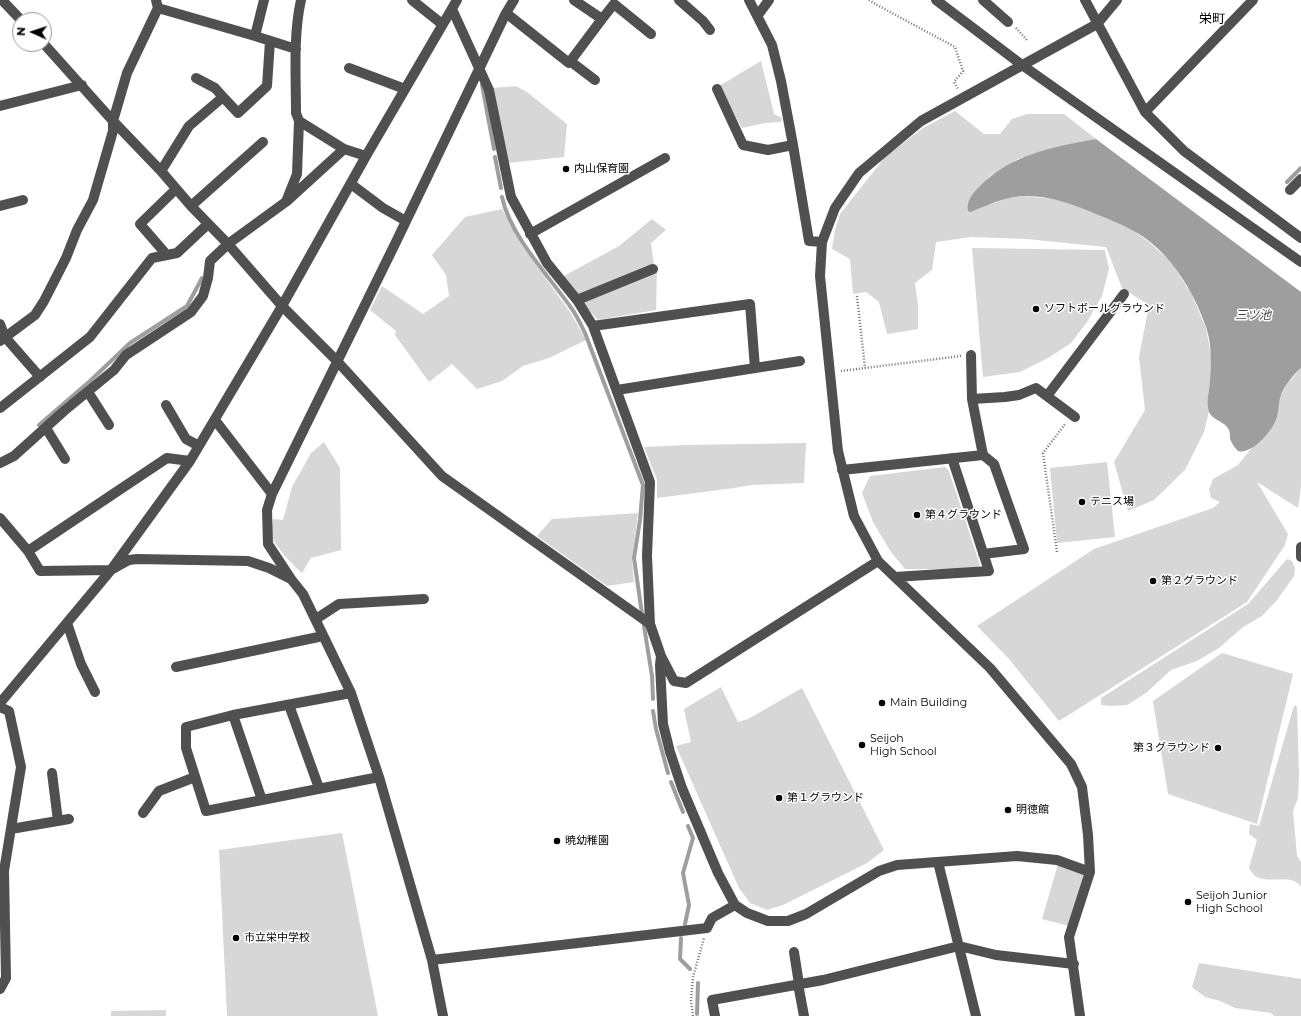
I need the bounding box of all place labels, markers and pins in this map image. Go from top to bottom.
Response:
place label: 内山保育園 [574,162,629,176]
marker: 内山保育園 [561,164,571,174]
place label: ソフトボールグラウンド [1044,302,1165,316]
marker: ソフトボールグラウンド [1031,304,1041,314]
place label: テニス場 [1090,495,1134,509]
marker: テニス場 [1077,497,1087,507]
place label: 第４グラウンド [925,508,1002,522]
marker: 第４グラウンド [912,510,922,520]
place label: 第２グラウンド [1161,574,1238,588]
marker: 第２グラウンド [1148,576,1158,586]
place label: Main Building [890,696,967,710]
marker: Main Building [877,698,887,708]
place label: Seijoh High School [870,732,937,758]
marker: Seijoh High School [857,740,867,750]
place label: 第３グラウンド [1133,741,1210,755]
marker: 第３グラウンド [1213,743,1223,753]
place label: 第１グラウンド [787,791,864,805]
marker: 第１グラウンド [774,793,784,803]
place label: 明徳館 [1016,803,1049,817]
marker: 明徳館 [1003,805,1013,815]
place label: 暁幼稚園 [565,834,609,848]
marker: 暁幼稚園 [552,836,562,846]
place label: Seijoh Junior High School [1196,889,1267,915]
marker: Seijoh Junior High School [1183,897,1193,907]
place label: 市立栄中学校 [244,931,310,945]
marker: 市立栄中学校 [231,933,241,943]

